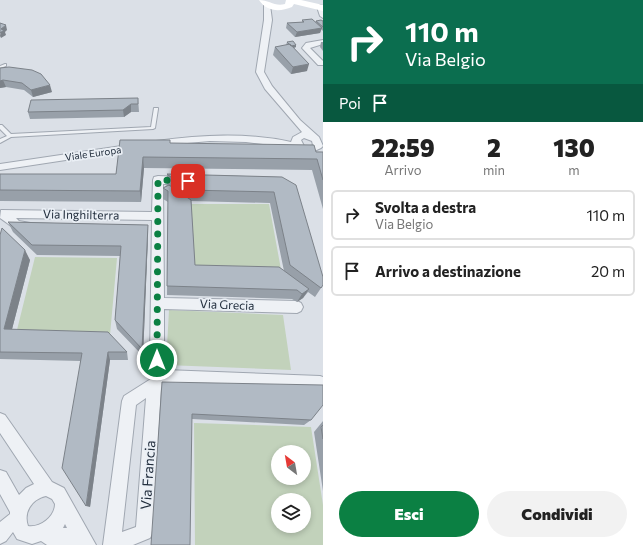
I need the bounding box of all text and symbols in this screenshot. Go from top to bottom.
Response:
text: 110 m [405,14,479,48]
icon: right [339,16,391,68]
text: Via Belgio [405,48,486,70]
icon: arrive [369,92,391,114]
text: Poi [339,94,361,112]
text: 22:59 [371,133,435,162]
text: 2 [487,133,501,162]
text: 130 [553,133,595,162]
street label: Viale Europa [64,143,122,163]
text: Arrivo [385,162,421,178]
text: min [483,162,505,178]
text: m [568,162,580,178]
pin [171,164,205,198]
icon: arrive [177,170,199,192]
text: Svolta a destra [375,198,476,216]
icon: right [341,204,363,226]
street label: Via Inghilterra [43,206,119,222]
text: 110 m [586,206,625,224]
text: Via Belgio [375,216,433,232]
icon: arrive [341,260,363,282]
text: Arrivo a destinazione [375,262,521,280]
text: 20 m [591,262,625,280]
street label: Via Grecia [199,296,255,312]
position arrow [136,339,178,381]
street label: Via Francia [137,440,158,510]
north arrow [271,445,311,485]
map controls [271,445,311,533]
button: Esci [339,491,479,537]
button: Condividi [487,491,627,537]
button: layers [271,493,311,533]

